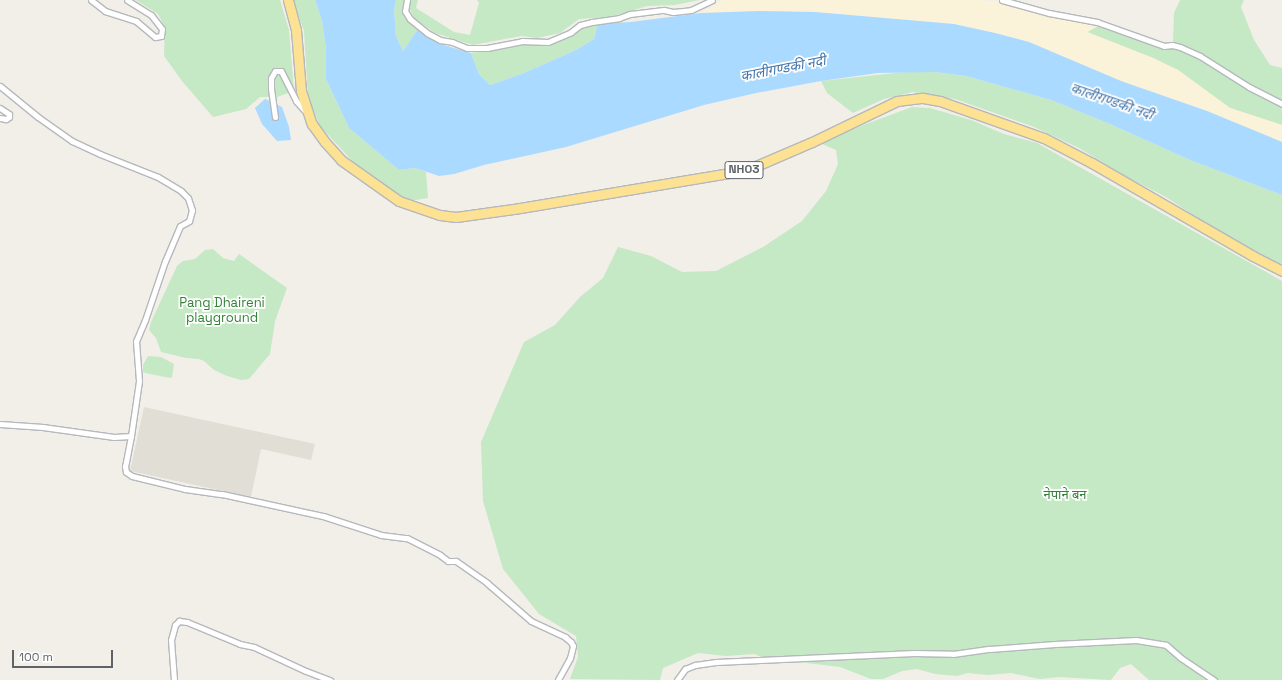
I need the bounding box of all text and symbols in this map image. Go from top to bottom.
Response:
water label: कालीगण्डकी नदी [739,52,827,84]
water label: कालीगण्डकी नदी [1068,79,1156,123]
road number: NH03 [724,160,764,180]
park label: Pang Dhaireni playground [179,296,265,327]
park label: नेपाने बन [1043,487,1087,503]
scale bar [14,642,115,668]
text: 100 m [19,649,53,665]

